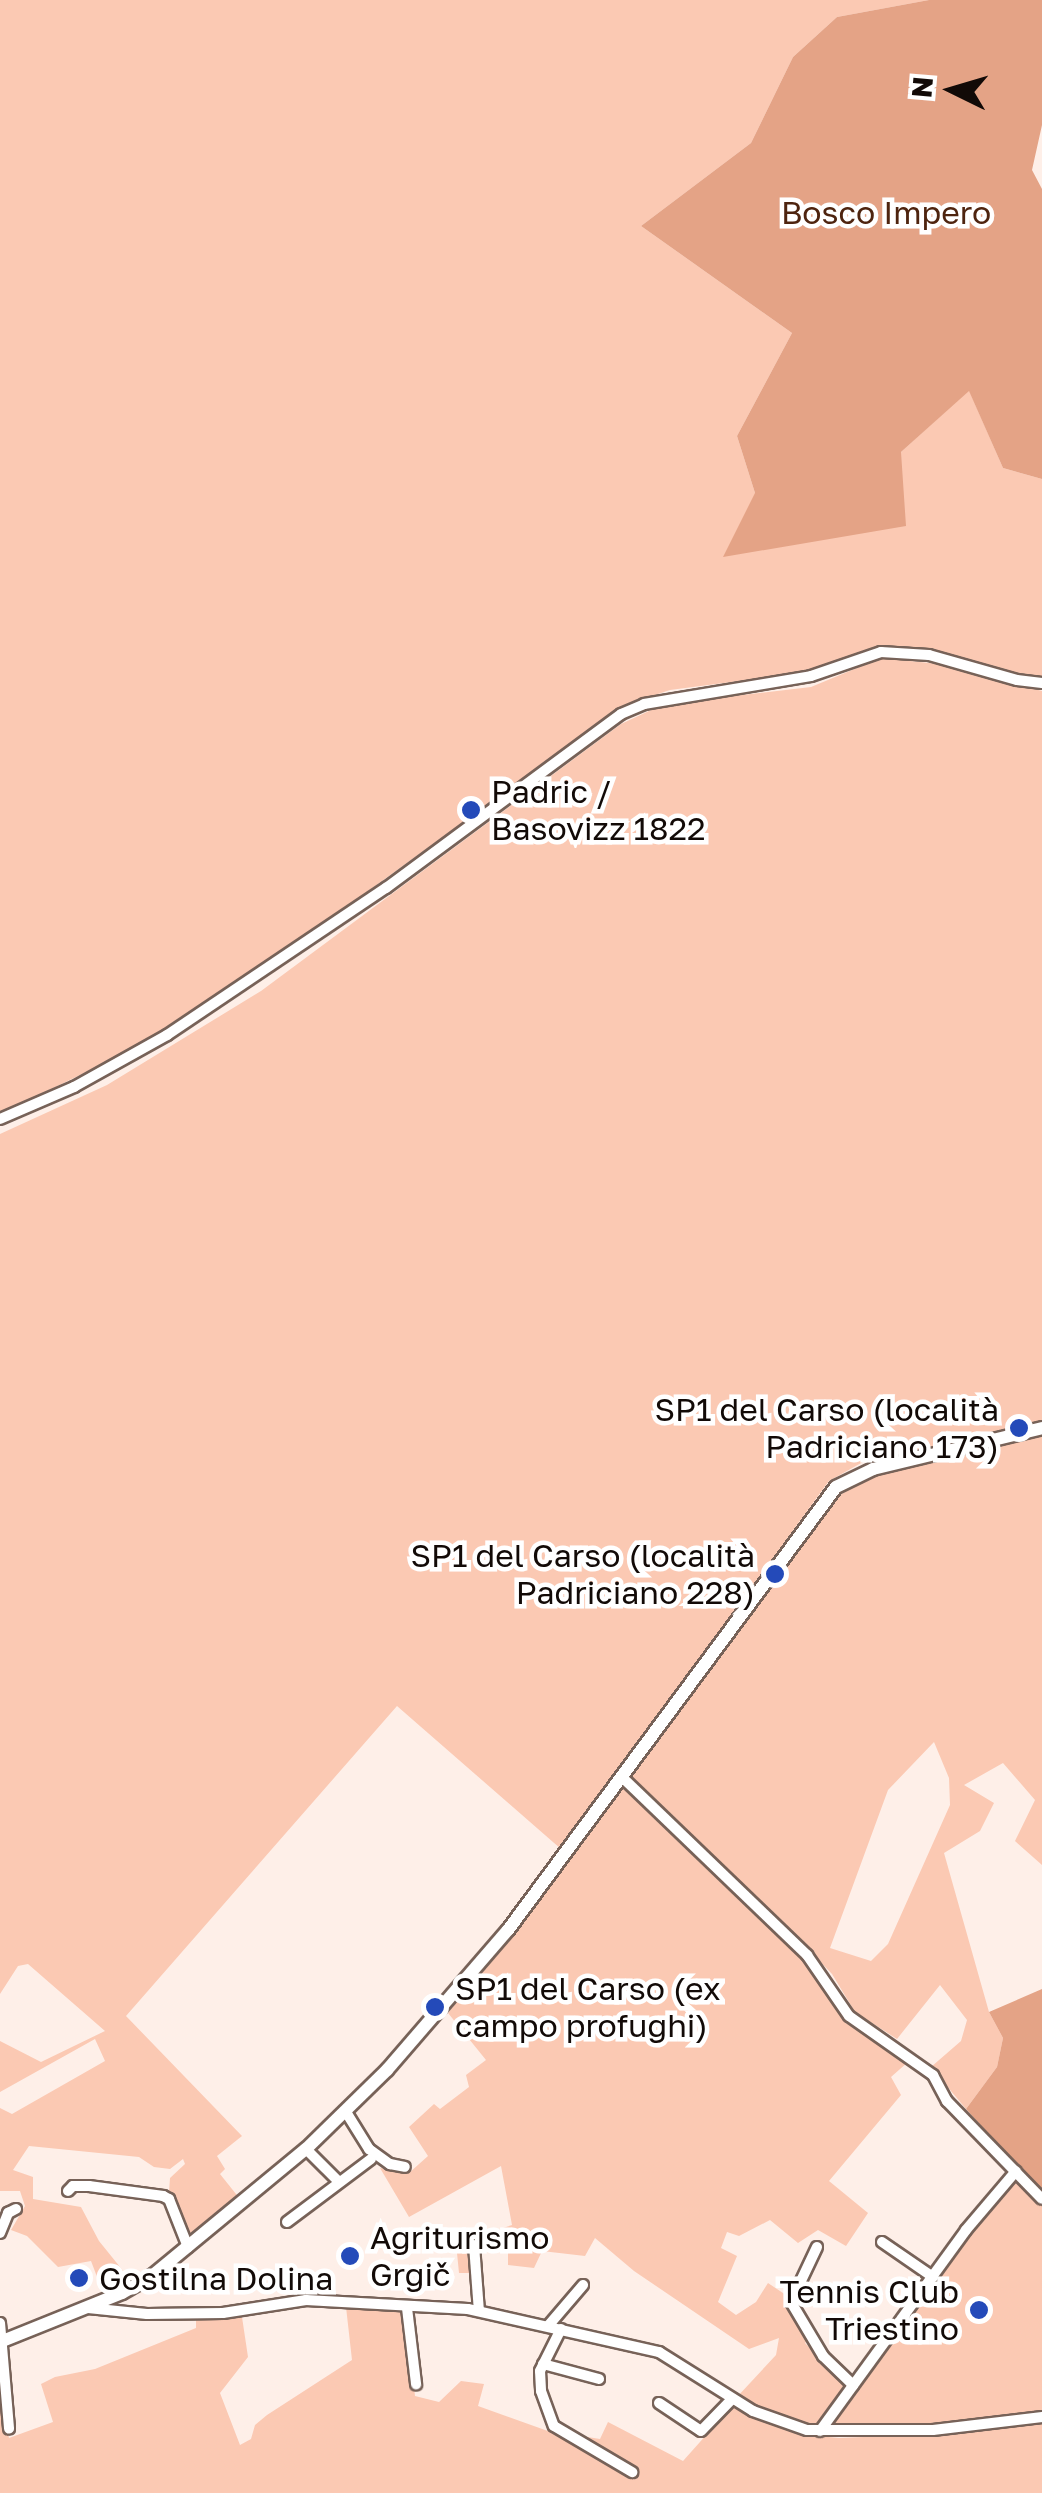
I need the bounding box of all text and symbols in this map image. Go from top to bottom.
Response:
north arrow [902,40,1002,140]
text: N [904,75,939,99]
park label: Bosco Impero [781,193,991,231]
place label: Padric / Basovizz 1822 [491,773,706,848]
marker: Padric / Basovizz 1822 [460,799,482,821]
place label: SP1 del Carso (località Padriciano 173) [655,1391,999,1466]
marker: SP1 del Carso (località Padriciano 173) [1008,1417,1030,1439]
place label: SP1 del Carso (località Padriciano 228) [411,1537,755,1612]
marker: SP1 del Carso (località Padriciano 228) [764,1563,786,1585]
place label: SP1 del Carso (ex campo profughi) [455,1970,721,2045]
marker: SP1 del Carso (ex campo profughi) [424,1996,446,2018]
place label: Agriturismo Grgič [370,2219,550,2294]
marker: Agriturismo Grgič [339,2245,361,2267]
place label: Gostilna Dolina [99,2259,333,2297]
marker: Gostilna Dolina [68,2267,90,2289]
place label: Tennis Club Triestino [780,2273,959,2348]
marker: Tennis Club Triestino [968,2299,990,2321]

